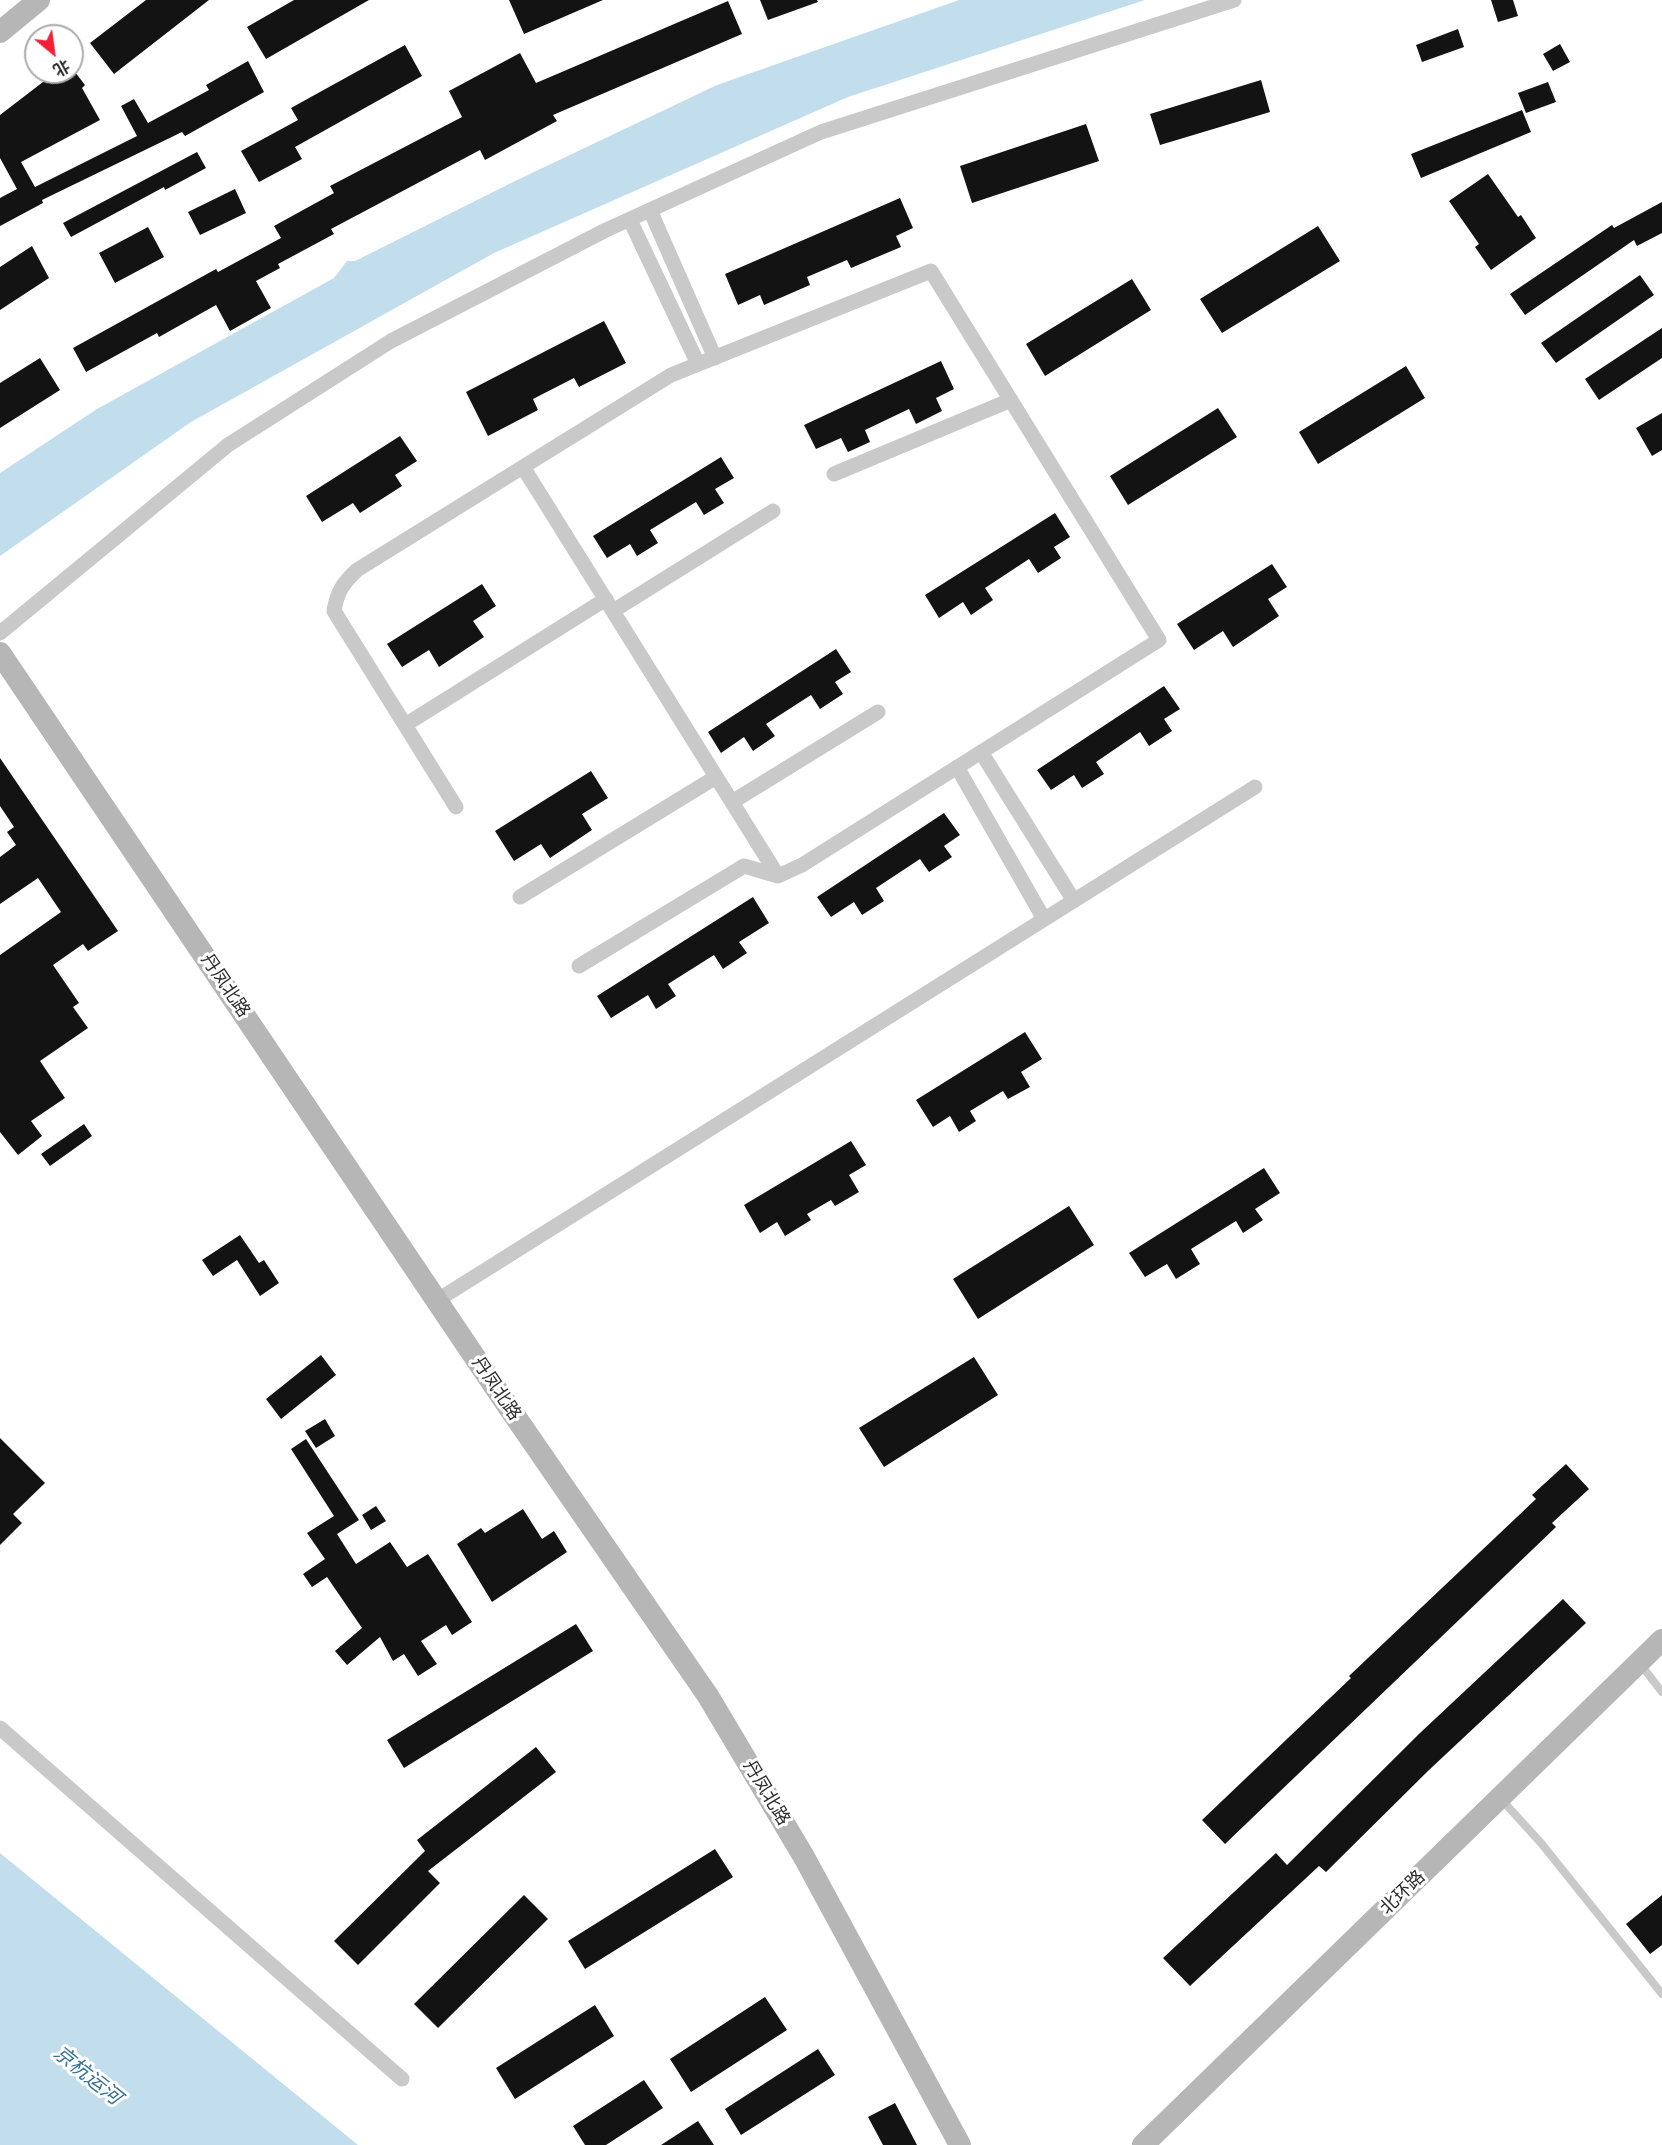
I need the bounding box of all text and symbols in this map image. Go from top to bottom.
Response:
north arrow [24,24,84,84]
text: 北 [49,54,74,81]
street label: 丹凤北路 [196,950,254,1022]
street label: 丹凤北路 [467,1353,525,1425]
street label: 丹凤北路 [738,1757,794,1829]
street label: 北环路 [1376,1866,1430,1920]
water label: 京杭运河 [48,2042,126,2110]

